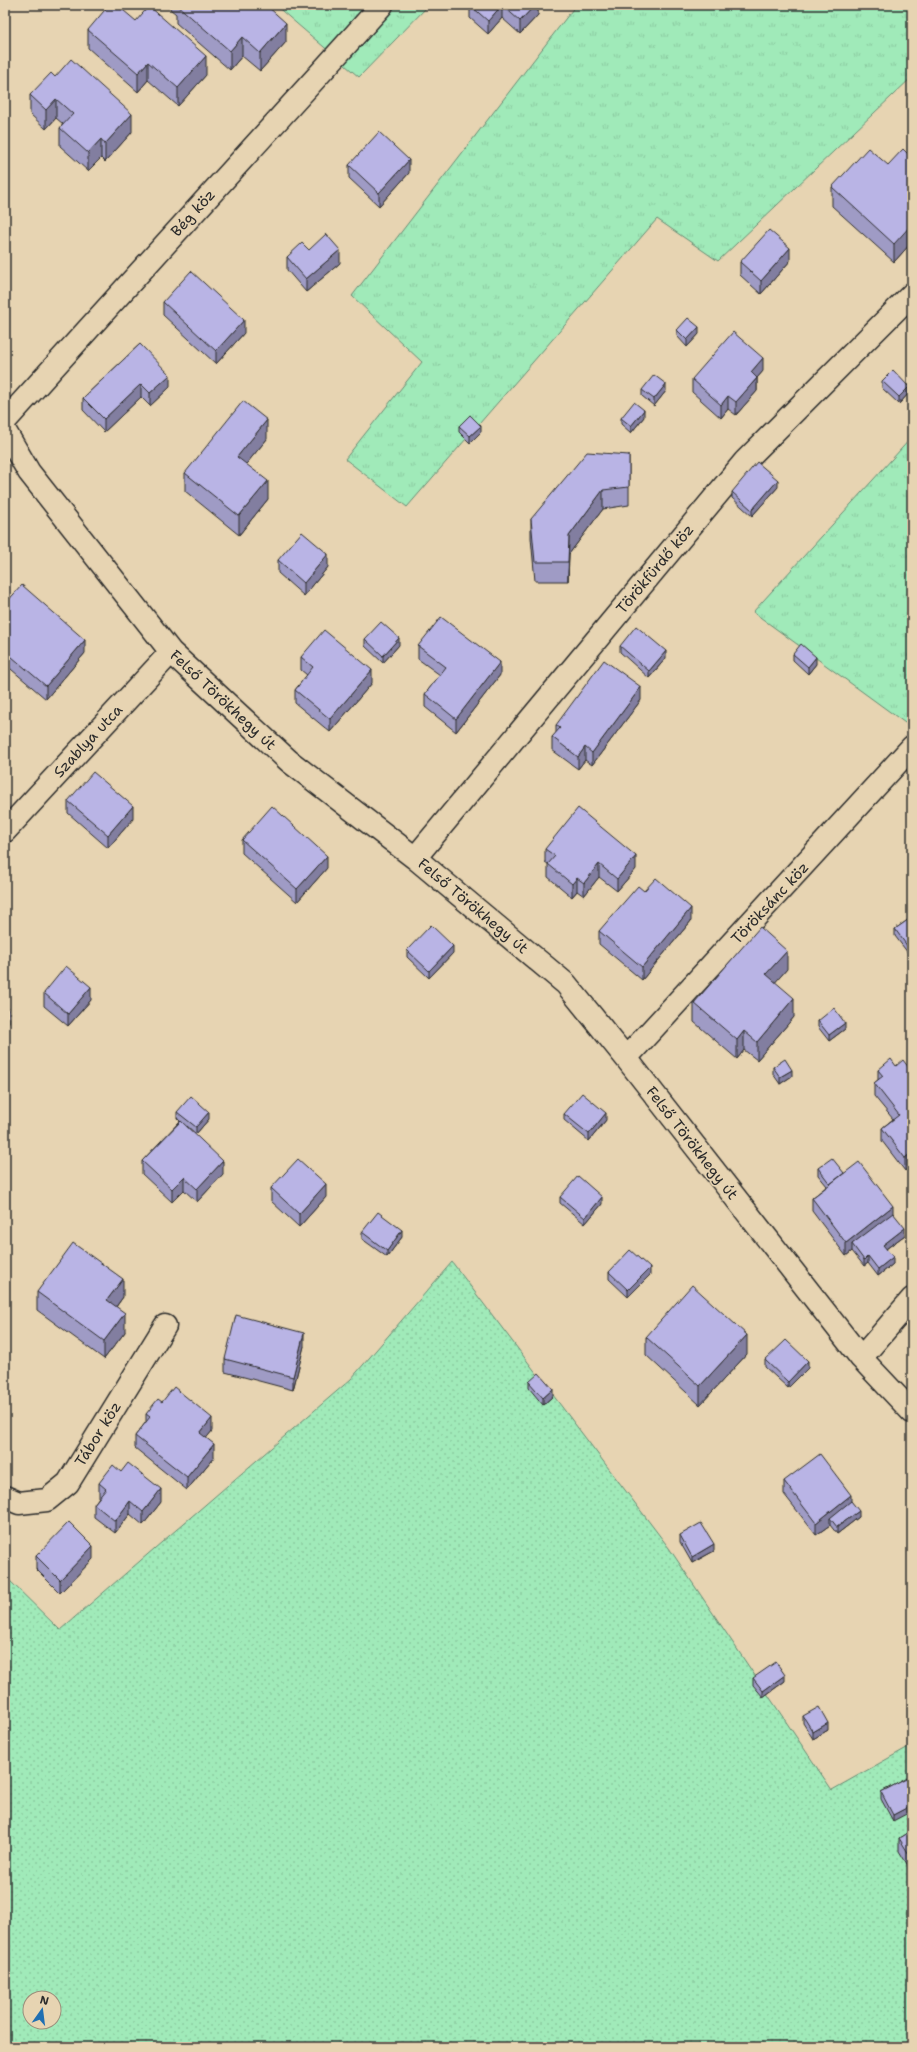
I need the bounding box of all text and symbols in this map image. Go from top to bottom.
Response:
street label: Bég köz [166,185,220,241]
street label: Törökfürdő köz [612,520,698,618]
street label: Felső Törökhegy út [165,645,281,755]
street label: Szablya utca [49,700,128,782]
street label: Felső Törökhegy út [413,854,533,958]
street label: Töröksánc köz [727,858,813,948]
street label: Felső Törökhegy út [641,1082,743,1204]
street label: Tábor köz [70,1398,126,1470]
north arrow [22,1990,62,2030]
text: N [38,1992,51,2009]

